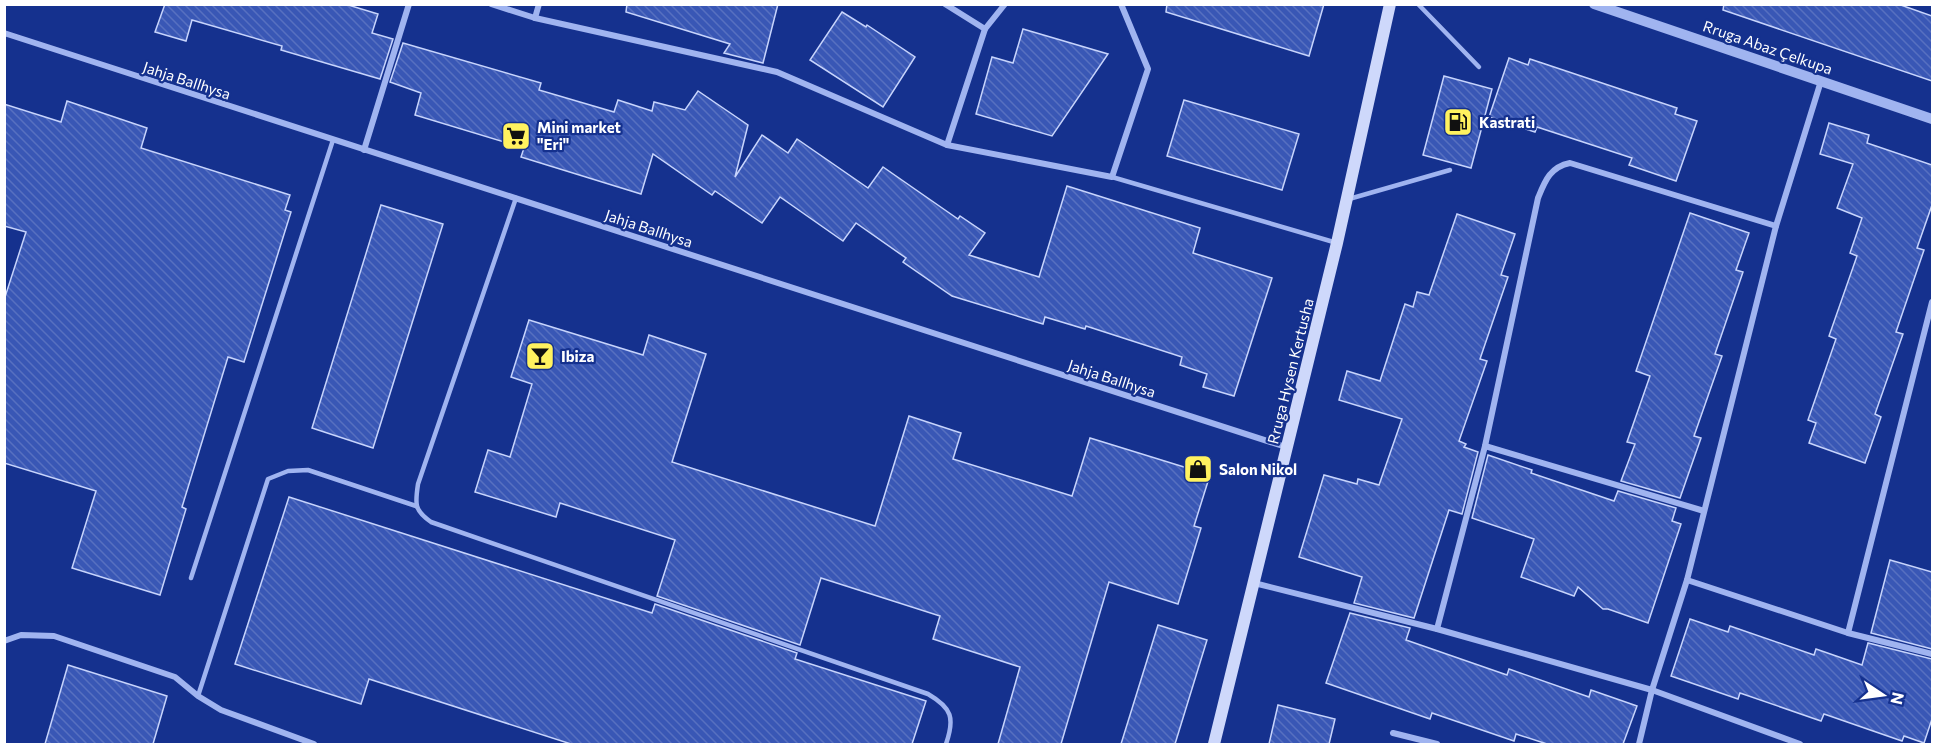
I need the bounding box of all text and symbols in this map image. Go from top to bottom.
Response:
street label: Rruga Abaz Çelkupa [1701,16,1835,78]
street label: Jahja Ballhysa [141,57,233,103]
fuel station icon: Kastrati [1442,106,1474,138]
place label: Kastrati [1479,113,1535,131]
place label: Mini market "Eri" [537,118,621,153]
supermarket icon: Mini market "Eri" [500,120,532,152]
street label: Jahja Ballhysa [603,205,695,251]
street label: Rruga Hysen Kertusha [1263,296,1317,446]
bar icon: Ibiza [524,340,556,372]
place label: Ibiza [561,347,595,365]
street label: Jahja Ballhysa [1066,355,1158,401]
shop icon: Salon Nikol [1182,453,1214,485]
place label: Salon Nikol [1219,460,1297,478]
north arrow [1853,665,1913,725]
text: N [1887,691,1909,706]

